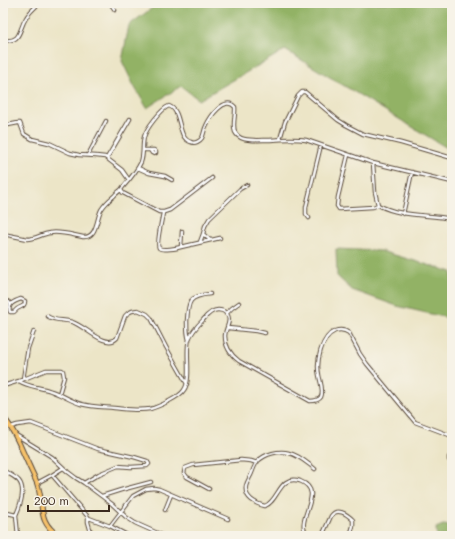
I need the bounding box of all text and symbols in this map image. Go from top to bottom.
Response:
scale bar [28,487,109,513]
text: 200 m [34,492,69,508]

